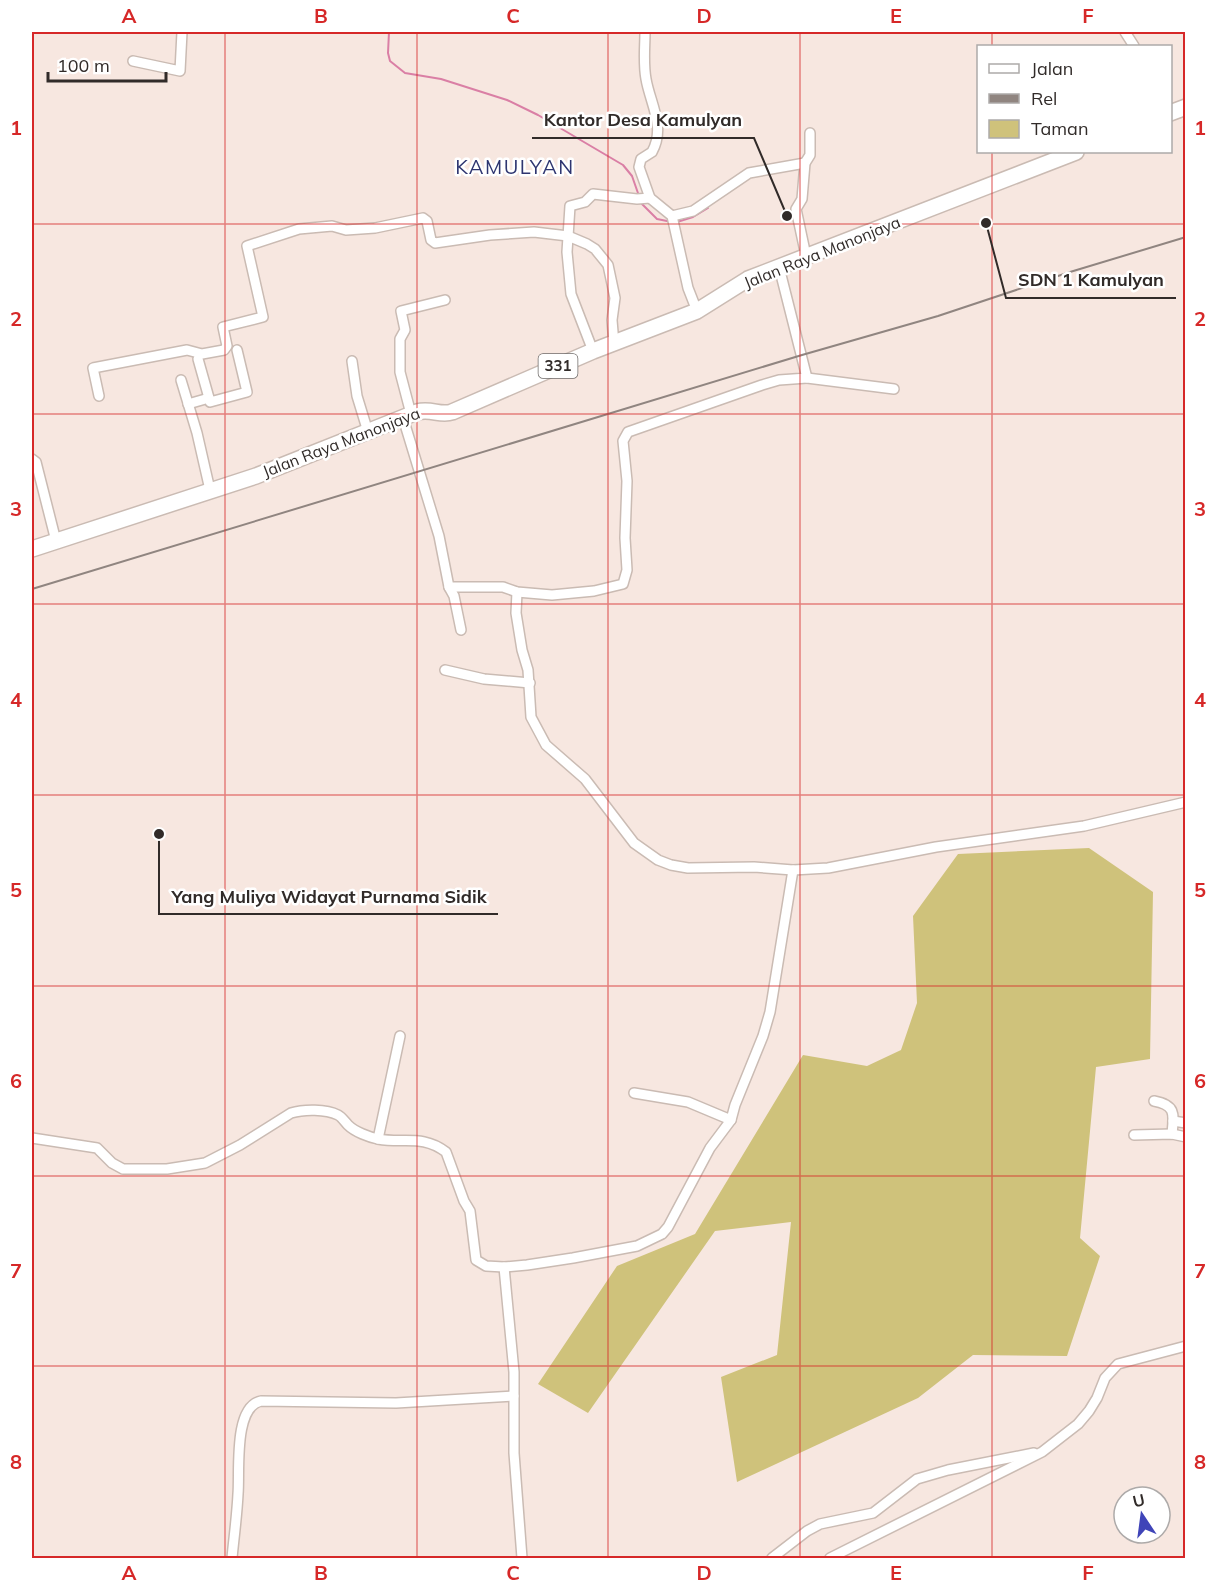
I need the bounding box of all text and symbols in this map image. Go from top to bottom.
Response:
text: A [122,3,137,28]
text: B [314,3,328,28]
text: C [506,3,520,28]
text: D [696,3,712,28]
text: E [890,3,902,28]
text: F [1082,3,1094,28]
scale bar [48,45,166,83]
legend [977,45,1172,153]
text: 100 m [57,54,110,77]
text: Jalan [1031,57,1073,80]
text: Rel [1031,87,1057,110]
callout: Kantor Desa Kamulyan [532,102,754,138]
text: Kantor Desa Kamulyan [544,108,742,131]
text: 1 [10,115,22,140]
text: 1 [1194,115,1206,140]
text: Taman [1031,117,1088,140]
district label: KAMULYAN [455,154,575,179]
street label: Jalan Raya Manonjaya [741,211,903,293]
callout: SDN 1 Kamulyan [1006,262,1176,298]
text: SDN 1 Kamulyan [1018,268,1164,291]
text: 2 [10,306,22,331]
text: 2 [1194,306,1206,331]
road number: 331 [538,354,578,378]
street label: Jalan Raya Manonjaya [259,403,423,481]
text: 3 [10,496,22,521]
text: 3 [1194,496,1206,521]
text: 4 [10,687,22,712]
text: 4 [1194,687,1206,712]
text: 5 [10,877,22,902]
text: 5 [1194,877,1206,902]
callout: Yang Muliya Widayat Purnama Sidik [159,878,498,914]
text: Yang Muliya Widayat Purnama Sidik [170,885,488,908]
text: 6 [10,1068,22,1093]
text: 6 [1194,1068,1206,1093]
text: 7 [10,1258,22,1283]
text: 7 [1194,1258,1206,1283]
text: 8 [10,1449,22,1474]
text: 8 [1194,1449,1206,1474]
north arrow [1112,1485,1172,1545]
text: U [1131,1489,1147,1511]
text: A [122,1560,137,1585]
text: B [314,1560,328,1585]
text: C [506,1560,520,1585]
text: D [696,1560,712,1585]
text: E [890,1560,902,1585]
text: F [1082,1560,1094,1585]

